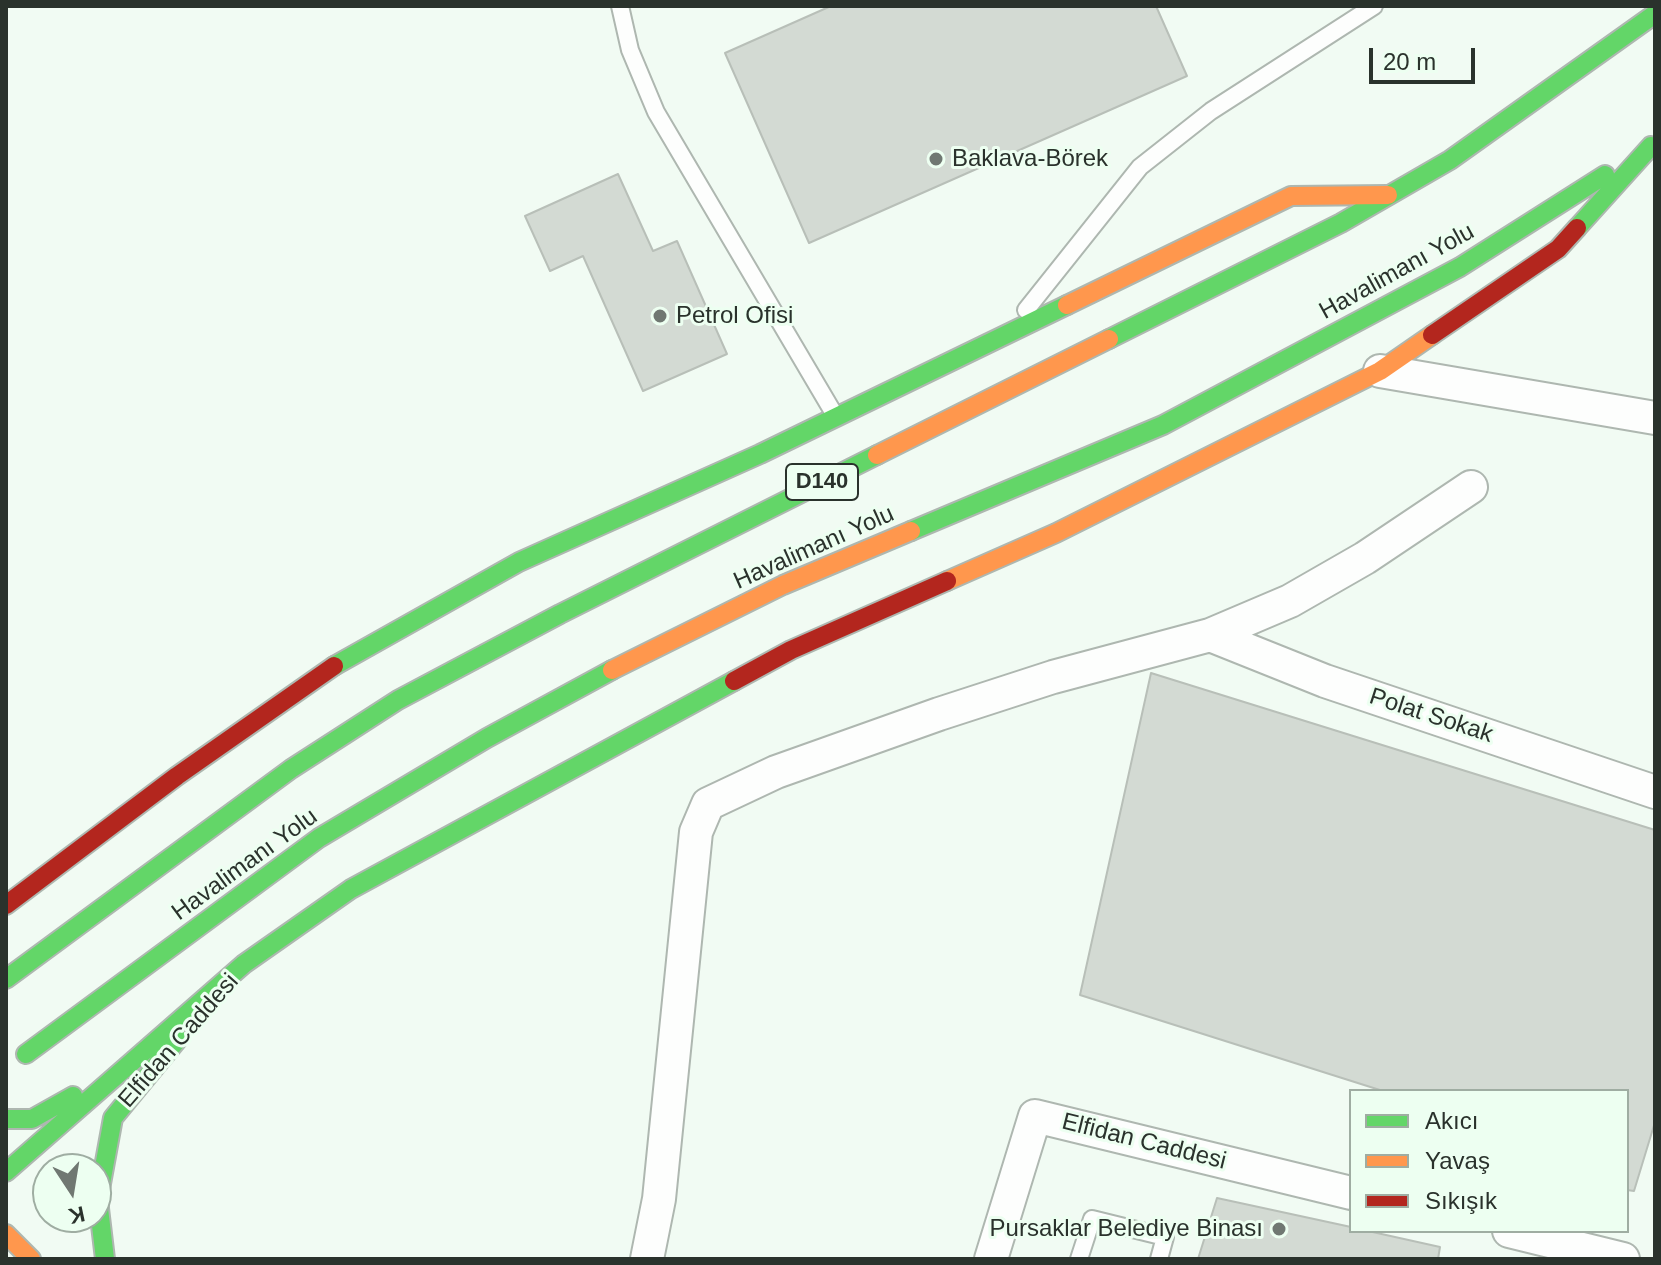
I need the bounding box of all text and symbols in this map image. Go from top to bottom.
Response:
scale bar [1373,32,1479,82]
text: 20 m [1383,48,1436,75]
place label: Baklava-Börek [952,145,1108,173]
marker: Baklava-Börek [927,150,945,168]
street label: Havalimanı Yolu [1315,218,1479,326]
place label: Petrol Ofisi [676,302,793,330]
marker: Petrol Ofisi [651,307,669,325]
road number: D140 [786,464,858,500]
street label: Havalimanı Yolu [729,500,899,596]
street label: Polat Sokak [1366,683,1496,749]
street label: Havalimanı Yolu [167,803,323,927]
street label: Elfidan Caddesi [113,968,245,1114]
legend [1349,1089,1629,1233]
text: Akıcı [1425,1107,1478,1134]
street label: Elfidan Caddesi [1059,1108,1229,1176]
text: Yavaş [1425,1147,1490,1174]
north arrow [32,1153,112,1233]
text: Sıkışık [1425,1187,1497,1214]
text: K [66,1201,87,1229]
place label: Pursaklar Belediye Binası [990,1215,1263,1243]
marker: Pursaklar Belediye Binası [1270,1220,1288,1238]

